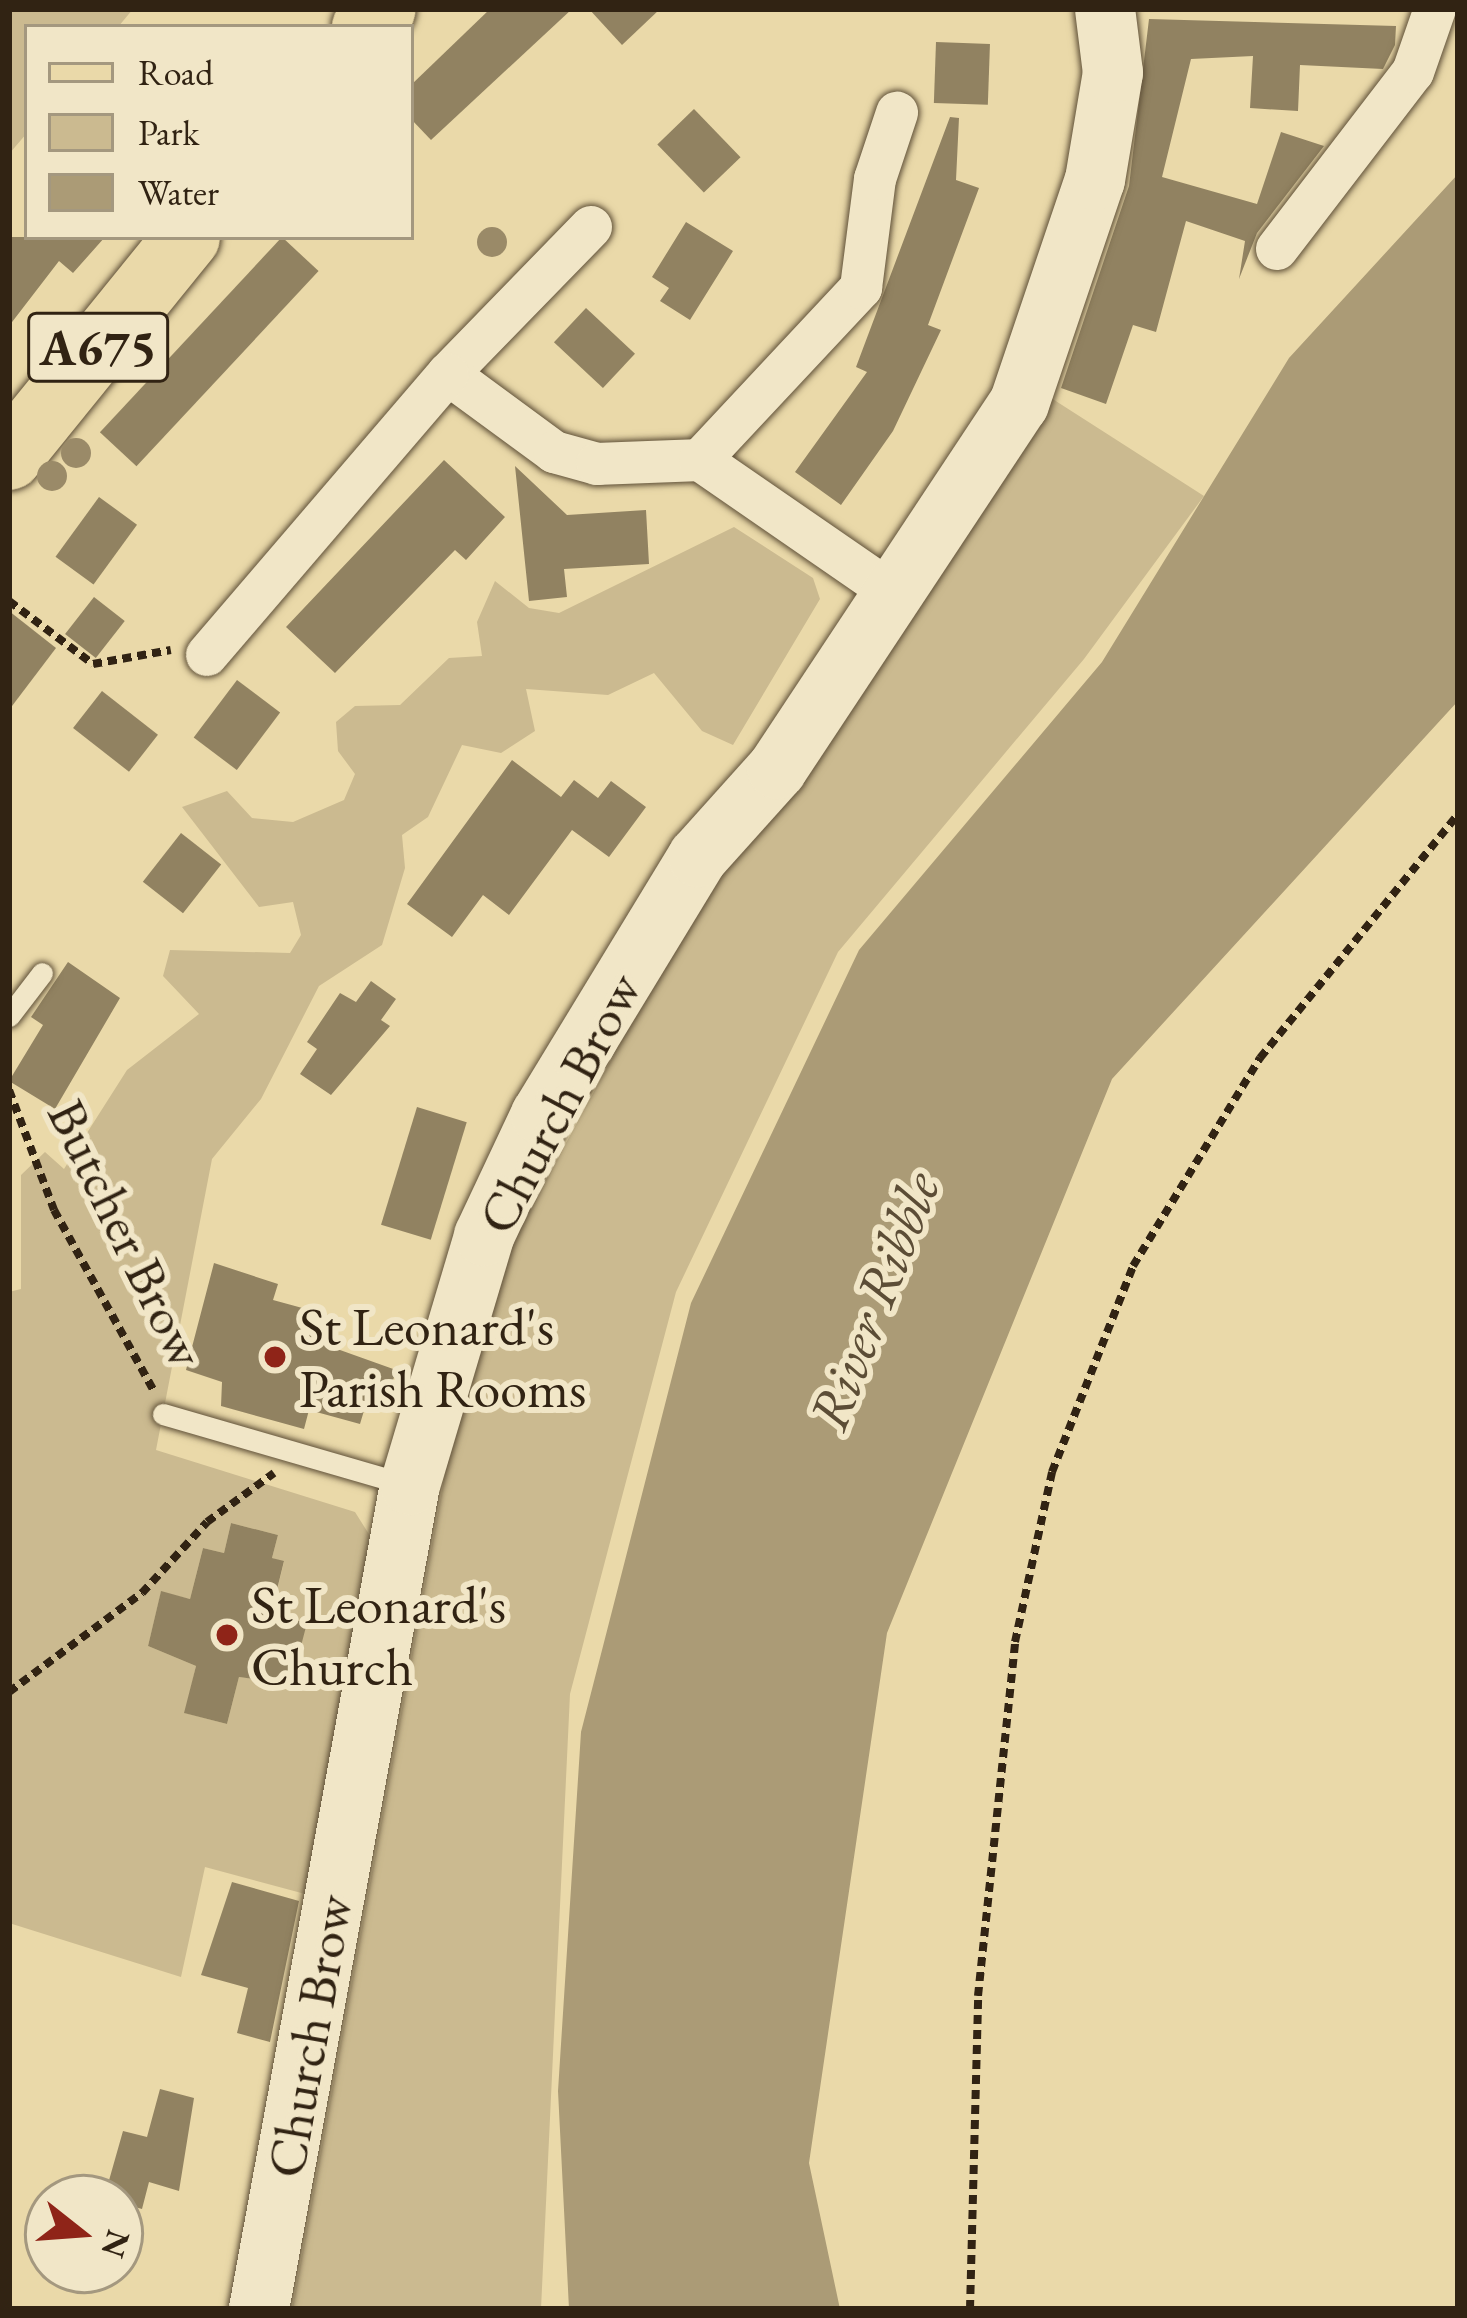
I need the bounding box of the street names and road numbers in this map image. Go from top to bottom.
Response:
road number: A675 [26,302,170,392]
street label: Church Brow [463,962,655,1244]
street label: Butcher Brow [34,1089,220,1377]
street label: Church Brow [252,1890,366,2182]

